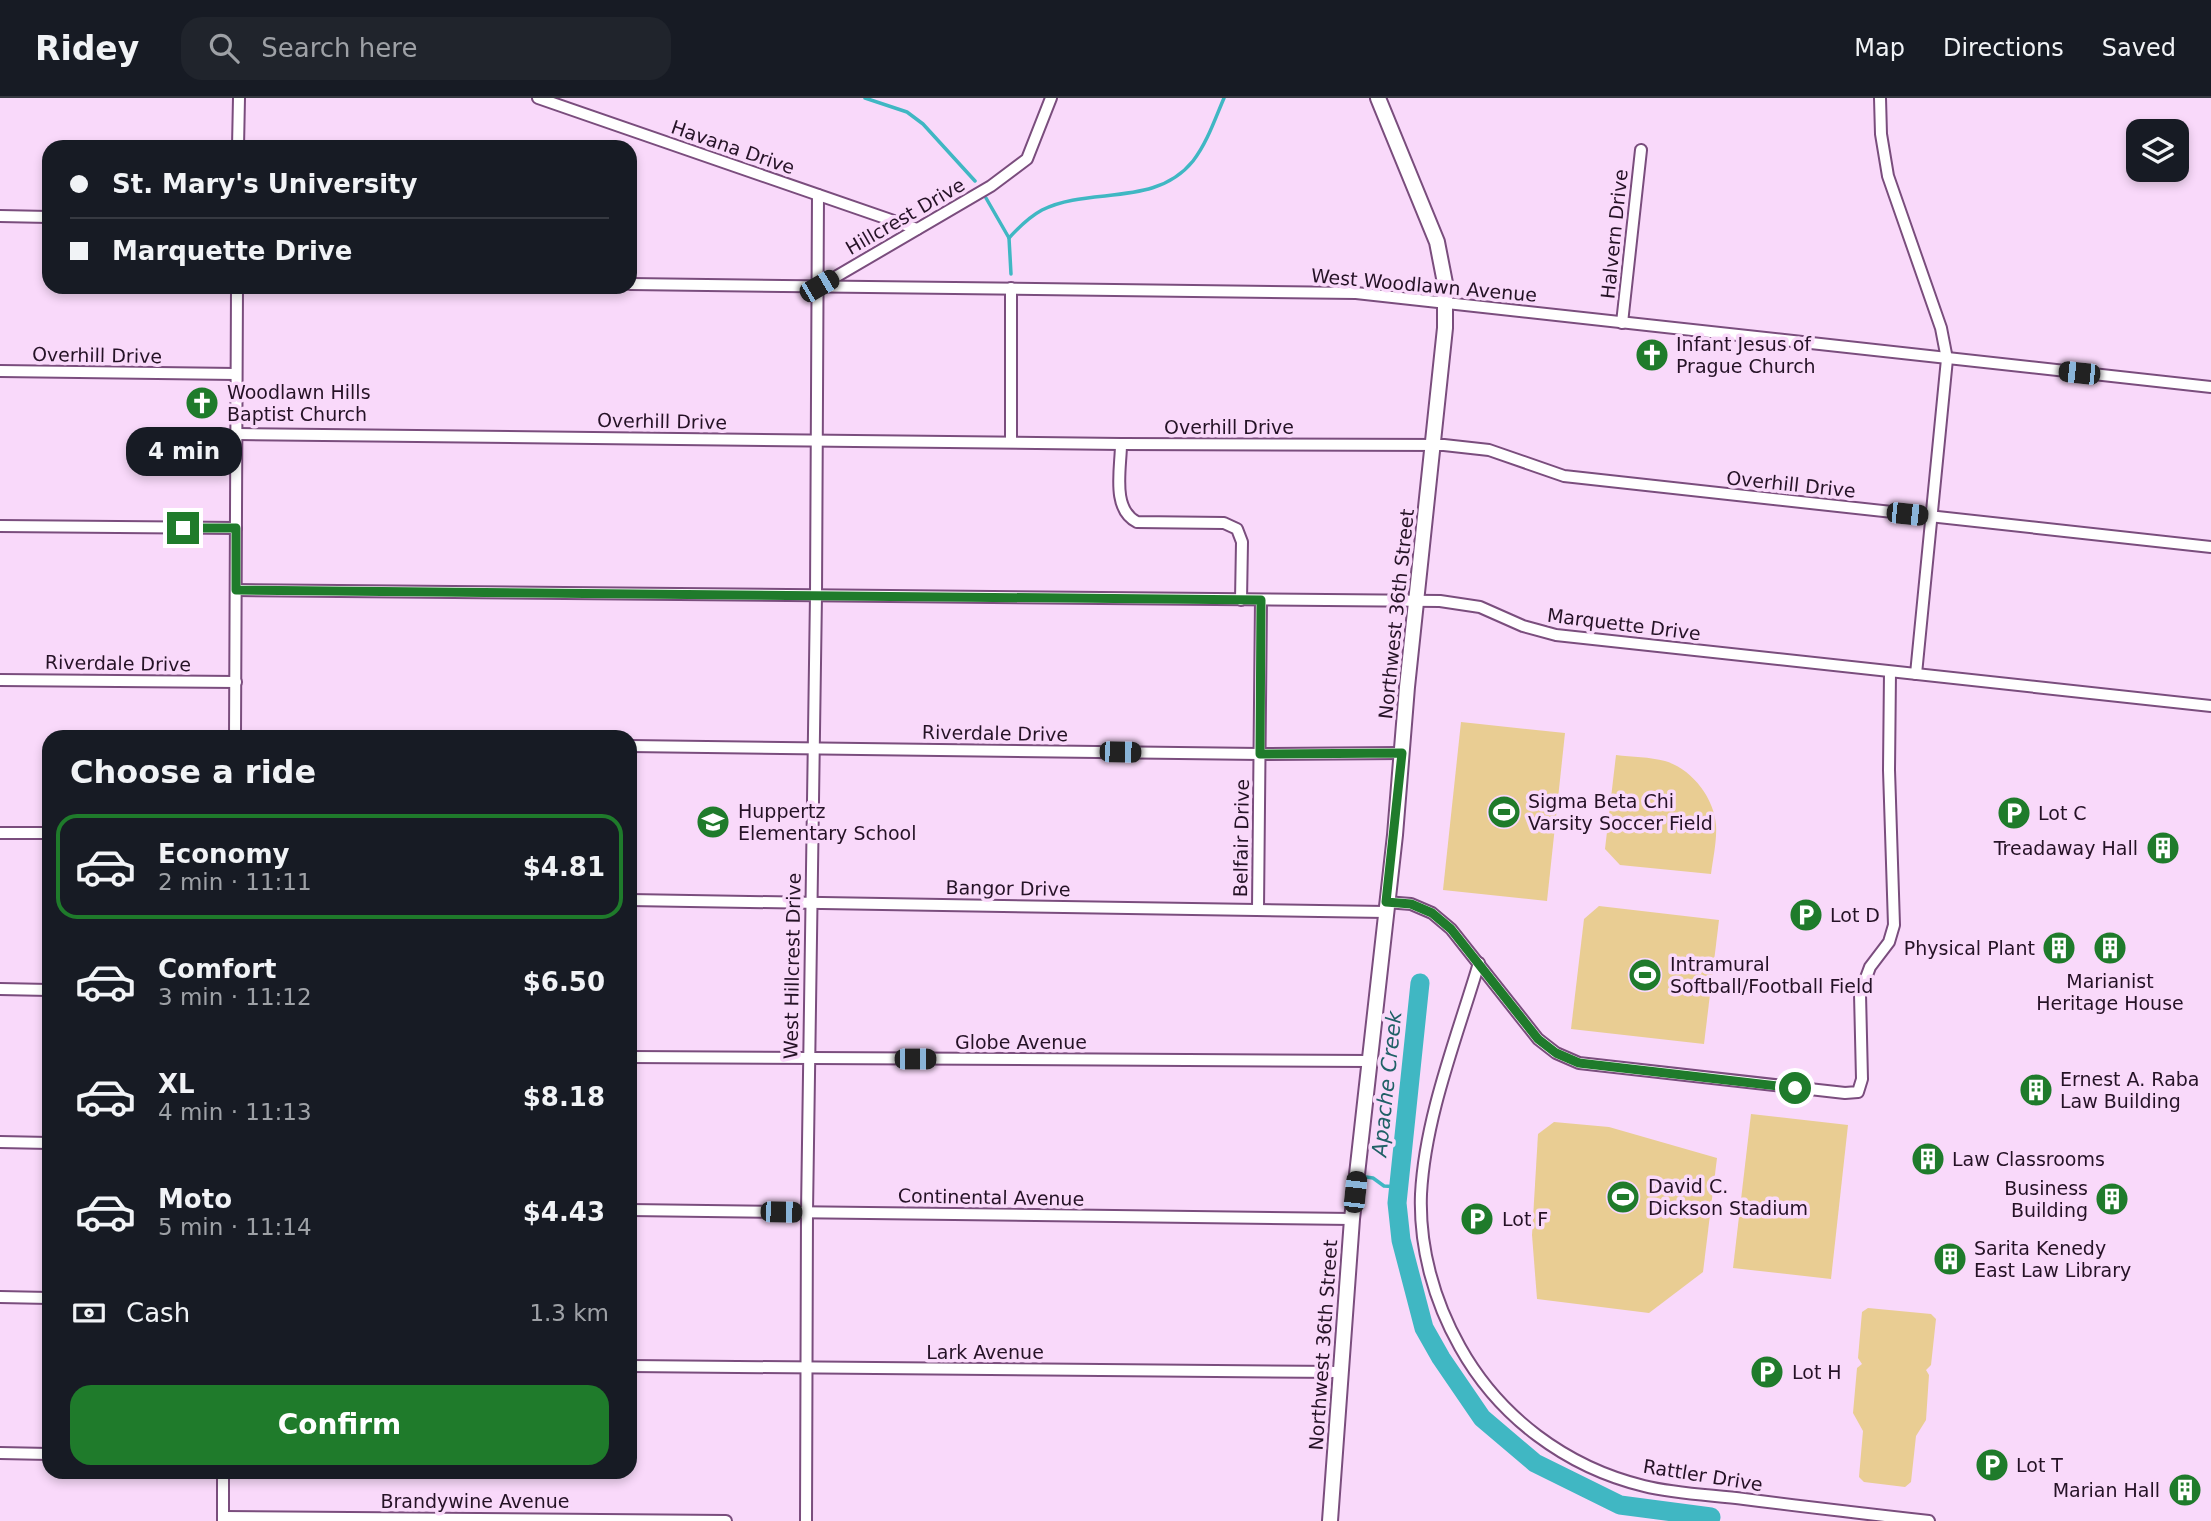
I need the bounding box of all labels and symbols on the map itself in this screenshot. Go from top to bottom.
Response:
street label: Havana Drive [668,116,798,178]
street label: Halvern Drive [1596,168,1632,300]
street label: Hillcrest Drive [842,173,968,259]
street label: West Woodlawn Avenue [1310,264,1538,306]
car [796,266,843,306]
place label: Infant Jesus of Prague Church [1676,333,1816,377]
church icon: Infant Jesus of Prague Church [1633,336,1671,374]
street label: Overhill Drive [32,343,162,367]
car [2058,360,2101,386]
place label: Woodlawn Hills Baptist Church [227,381,371,425]
church icon: Woodlawn Hills Baptist Church [183,384,221,422]
street label: Overhill Drive [597,409,727,433]
street label: Overhill Drive [1164,416,1294,438]
callout: 4 min [125,426,241,476]
street label: Overhill Drive [1725,466,1857,502]
car [1886,501,1929,527]
street label: Northwest 36th Street [1374,508,1418,720]
route end [167,512,199,544]
street label: Marquette Drive [1546,604,1702,644]
street label: Riverdale Drive [45,651,191,675]
street label: Riverdale Drive [922,721,1068,745]
car [1099,741,1142,763]
street label: Belfair Drive [1229,779,1253,897]
place label: Sigma Beta Chi Varsity Soccer Field [1528,790,1713,834]
sports icon: Sigma Beta Chi Varsity Soccer Field [1485,793,1523,831]
parking icon: Lot C [1995,794,2033,832]
place label: Huppertz Elementary School [738,800,916,844]
place label: Lot C [2038,802,2087,824]
school or university icon: Huppertz Elementary School [694,803,732,841]
building icon: Treadaway Hall [2144,829,2182,867]
place label: Treadaway Hall [1993,837,2138,859]
street label: West Hillcrest Drive [779,873,805,1059]
street label: Bangor Drive [945,876,1071,900]
parking icon: Lot D [1787,896,1825,934]
place label: Lot D [1830,904,1880,926]
building icon: Physical Plant [2040,929,2078,967]
building icon: Marianist Heritage House [2091,929,2129,967]
place label: Physical Plant [1904,937,2035,959]
place label: Intramural Softball/Football Field [1670,953,1873,997]
sports icon: Intramural Softball/Football Field [1626,956,1664,994]
place label: Marianist Heritage House [2036,970,2184,1014]
water label: Apache Creek [1367,1009,1407,1160]
street label: Globe Avenue [955,1031,1087,1053]
car [895,1049,937,1070]
place label: Ernest A. Raba Law Building [2060,1068,2199,1112]
building icon: Ernest A. Raba Law Building [2017,1071,2055,1109]
route start [1779,1072,1811,1104]
building icon: Law Classrooms [1909,1140,1947,1178]
place label: Law Classrooms [1952,1148,2105,1170]
car [1343,1170,1368,1214]
place label: David C. Dickson Stadium [1648,1175,1808,1219]
place label: Business Building [2004,1177,2088,1221]
sports icon: David C. Dickson Stadium [1604,1178,1642,1216]
building icon: Business Building [2093,1180,2131,1218]
street label: Continental Avenue [898,1184,1084,1210]
parking icon: Lot F [1458,1200,1496,1238]
car [760,1201,803,1223]
place label: Lot F [1502,1208,1548,1230]
place label: Sarita Kenedy East Law Library [1974,1237,2131,1281]
street label: Northwest 36th Street [1305,1239,1341,1451]
building icon: Sarita Kenedy East Law Library [1931,1240,1969,1278]
street label: Lark Avenue [926,1341,1044,1363]
parking icon: Lot H [1748,1353,1786,1391]
place label: Lot H [1792,1361,1842,1383]
parking icon: Lot T [1973,1446,2011,1484]
place label: Lot T [2016,1454,2063,1476]
street label: Rattler Drive [1642,1455,1764,1495]
building icon: Marian Hall [2166,1471,2204,1509]
place label: Marian Hall [2053,1479,2160,1501]
street label: Brandywine Avenue [380,1490,570,1512]

